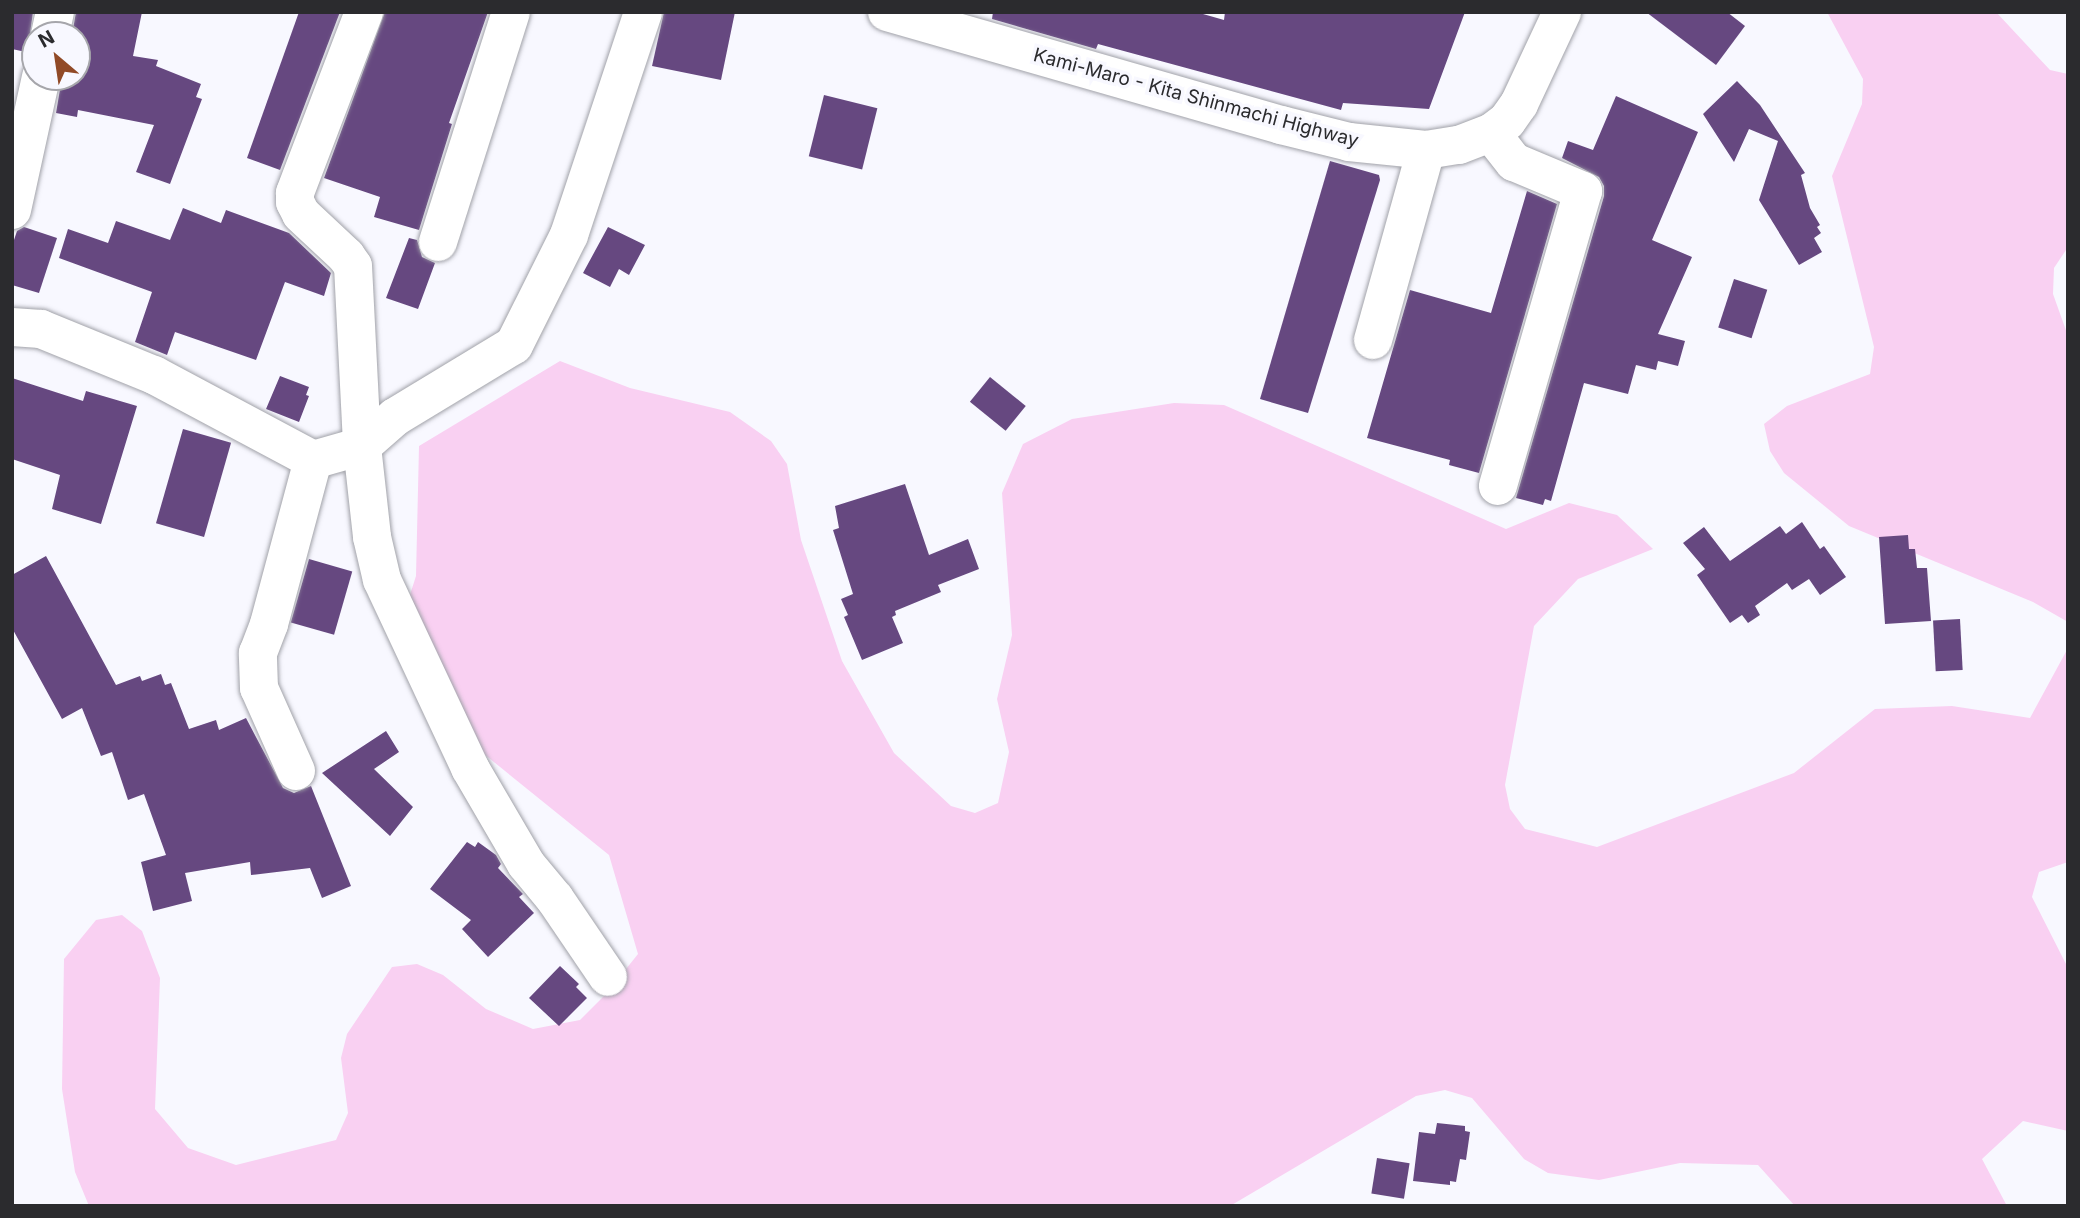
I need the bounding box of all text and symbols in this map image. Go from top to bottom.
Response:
north arrow [21,21,91,91]
text: N [35,25,58,53]
street label: Kami-Maro - Kita Shinmachi Highway [1031,44,1361,152]

